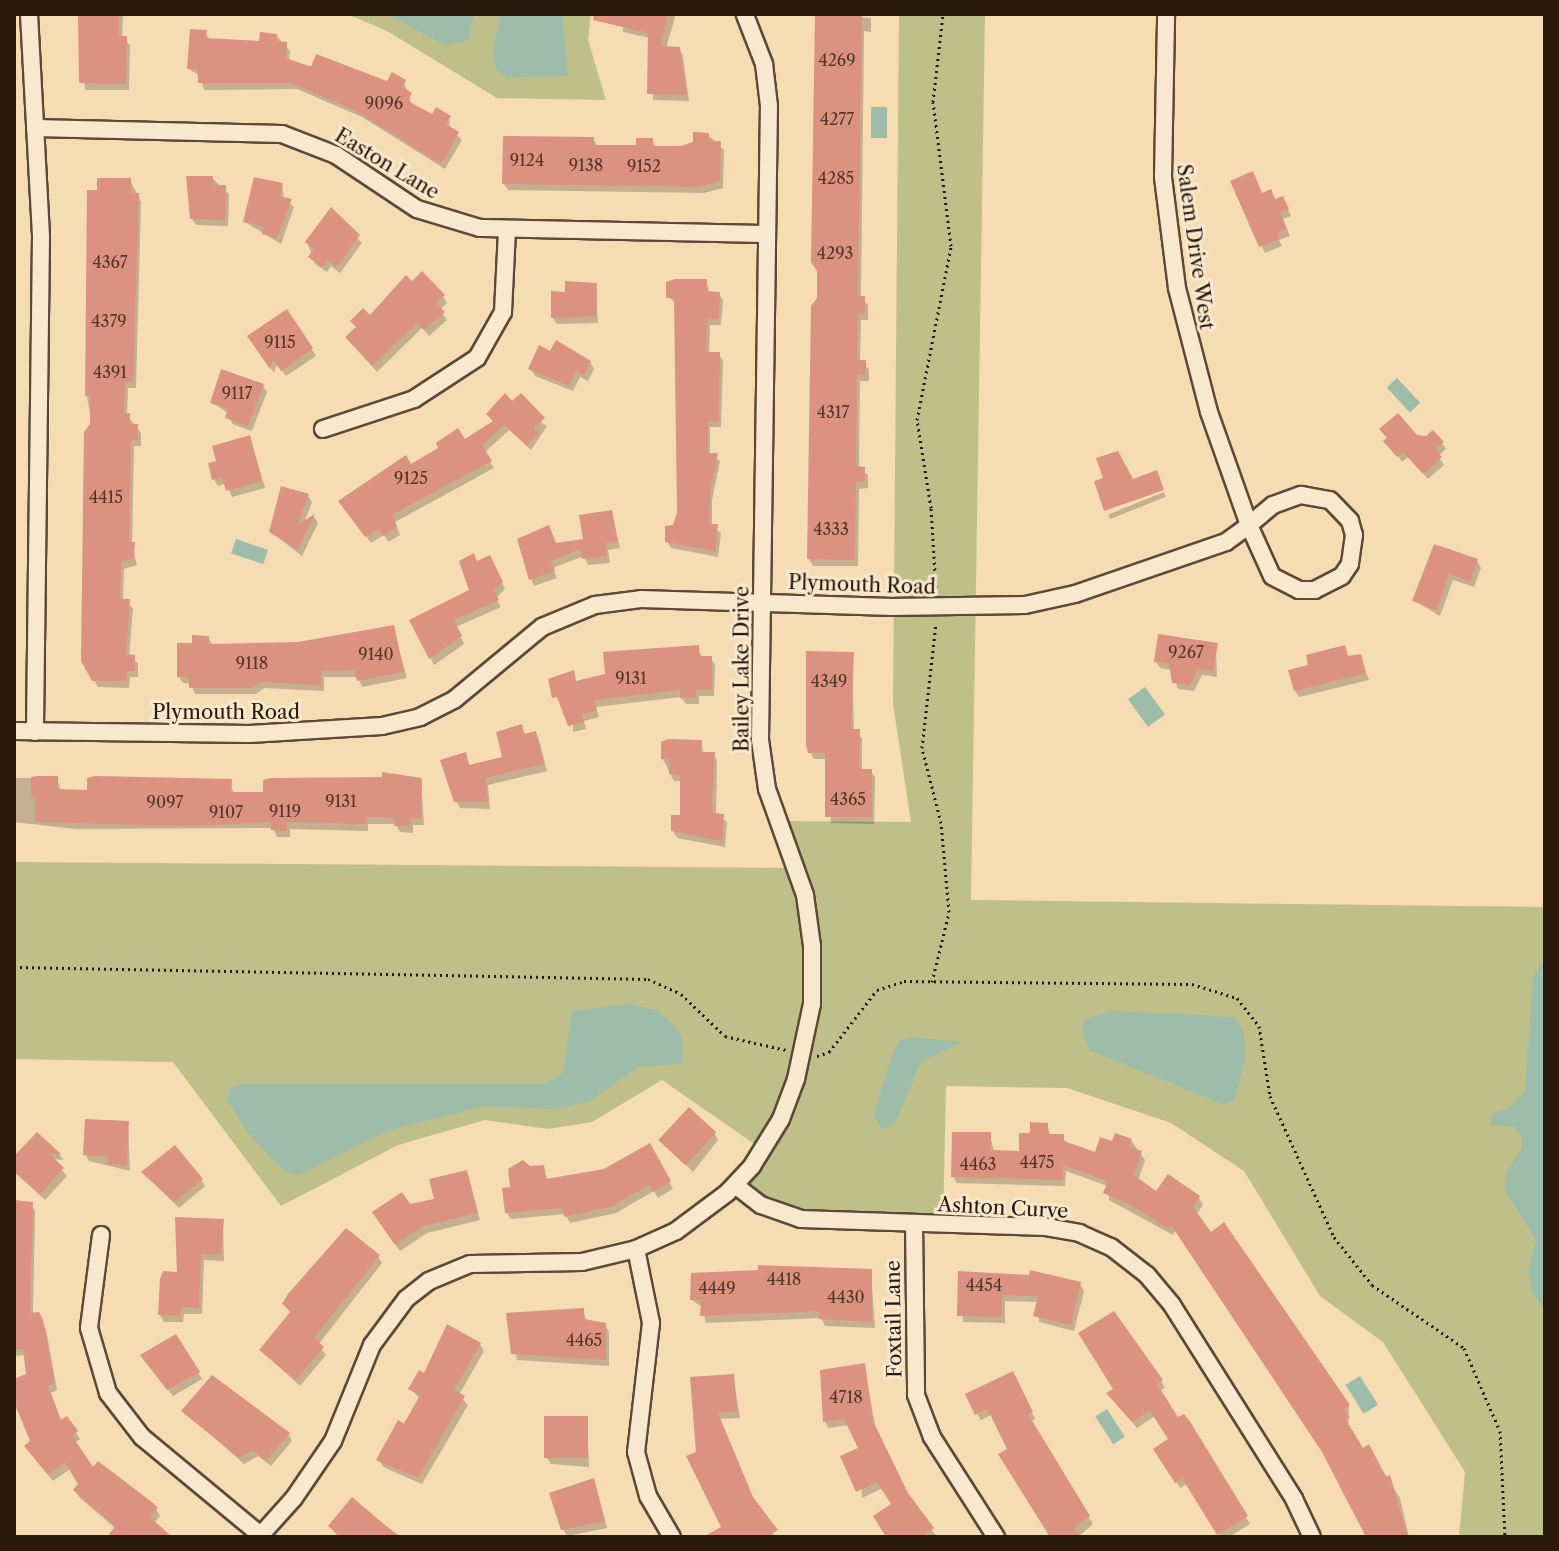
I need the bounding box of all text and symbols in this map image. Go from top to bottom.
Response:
house number: 4269 [818,50,856,70]
house number: 9096 [365,93,403,113]
house number: 4277 [820,109,854,129]
street label: Easton Lane [330,123,444,205]
house number: 9124 [510,150,544,170]
house number: 9138 [569,155,603,175]
house number: 9152 [627,156,661,176]
street label: Salem Drive West [1171,162,1219,332]
house number: 4285 [818,168,854,188]
house number: 4293 [817,243,853,263]
house number: 4367 [92,252,128,272]
house number: 4379 [91,311,127,331]
house number: 9115 [264,332,296,352]
house number: 4391 [93,362,127,382]
house number: 9117 [222,383,252,403]
house number: 4317 [817,402,849,422]
house number: 9125 [394,468,428,488]
house number: 4415 [89,487,123,507]
house number: 4333 [813,519,849,539]
street label: Plymouth Road [788,570,936,600]
street label: Bailey Lake Drive [730,586,754,752]
house number: 9267 [1168,642,1204,662]
house number: 9140 [358,644,394,664]
house number: 9118 [236,653,268,673]
house number: 9131 [615,668,647,688]
house number: 4349 [811,671,847,691]
street label: Plymouth Road [152,700,300,724]
house number: 4365 [830,789,866,809]
house number: 9131 [325,791,357,811]
house number: 9097 [147,792,183,812]
house number: 9119 [269,801,301,821]
house number: 9107 [209,802,243,822]
house number: 4475 [1019,1152,1055,1172]
house number: 4463 [960,1154,996,1174]
street label: Ashton Curve [937,1193,1069,1223]
street label: Foxtail Lane [881,1260,907,1378]
house number: 4418 [767,1269,801,1289]
house number: 4454 [966,1275,1002,1295]
house number: 4449 [698,1278,736,1298]
house number: 4430 [827,1287,865,1307]
house number: 4465 [566,1330,602,1350]
house number: 4718 [829,1387,863,1407]

